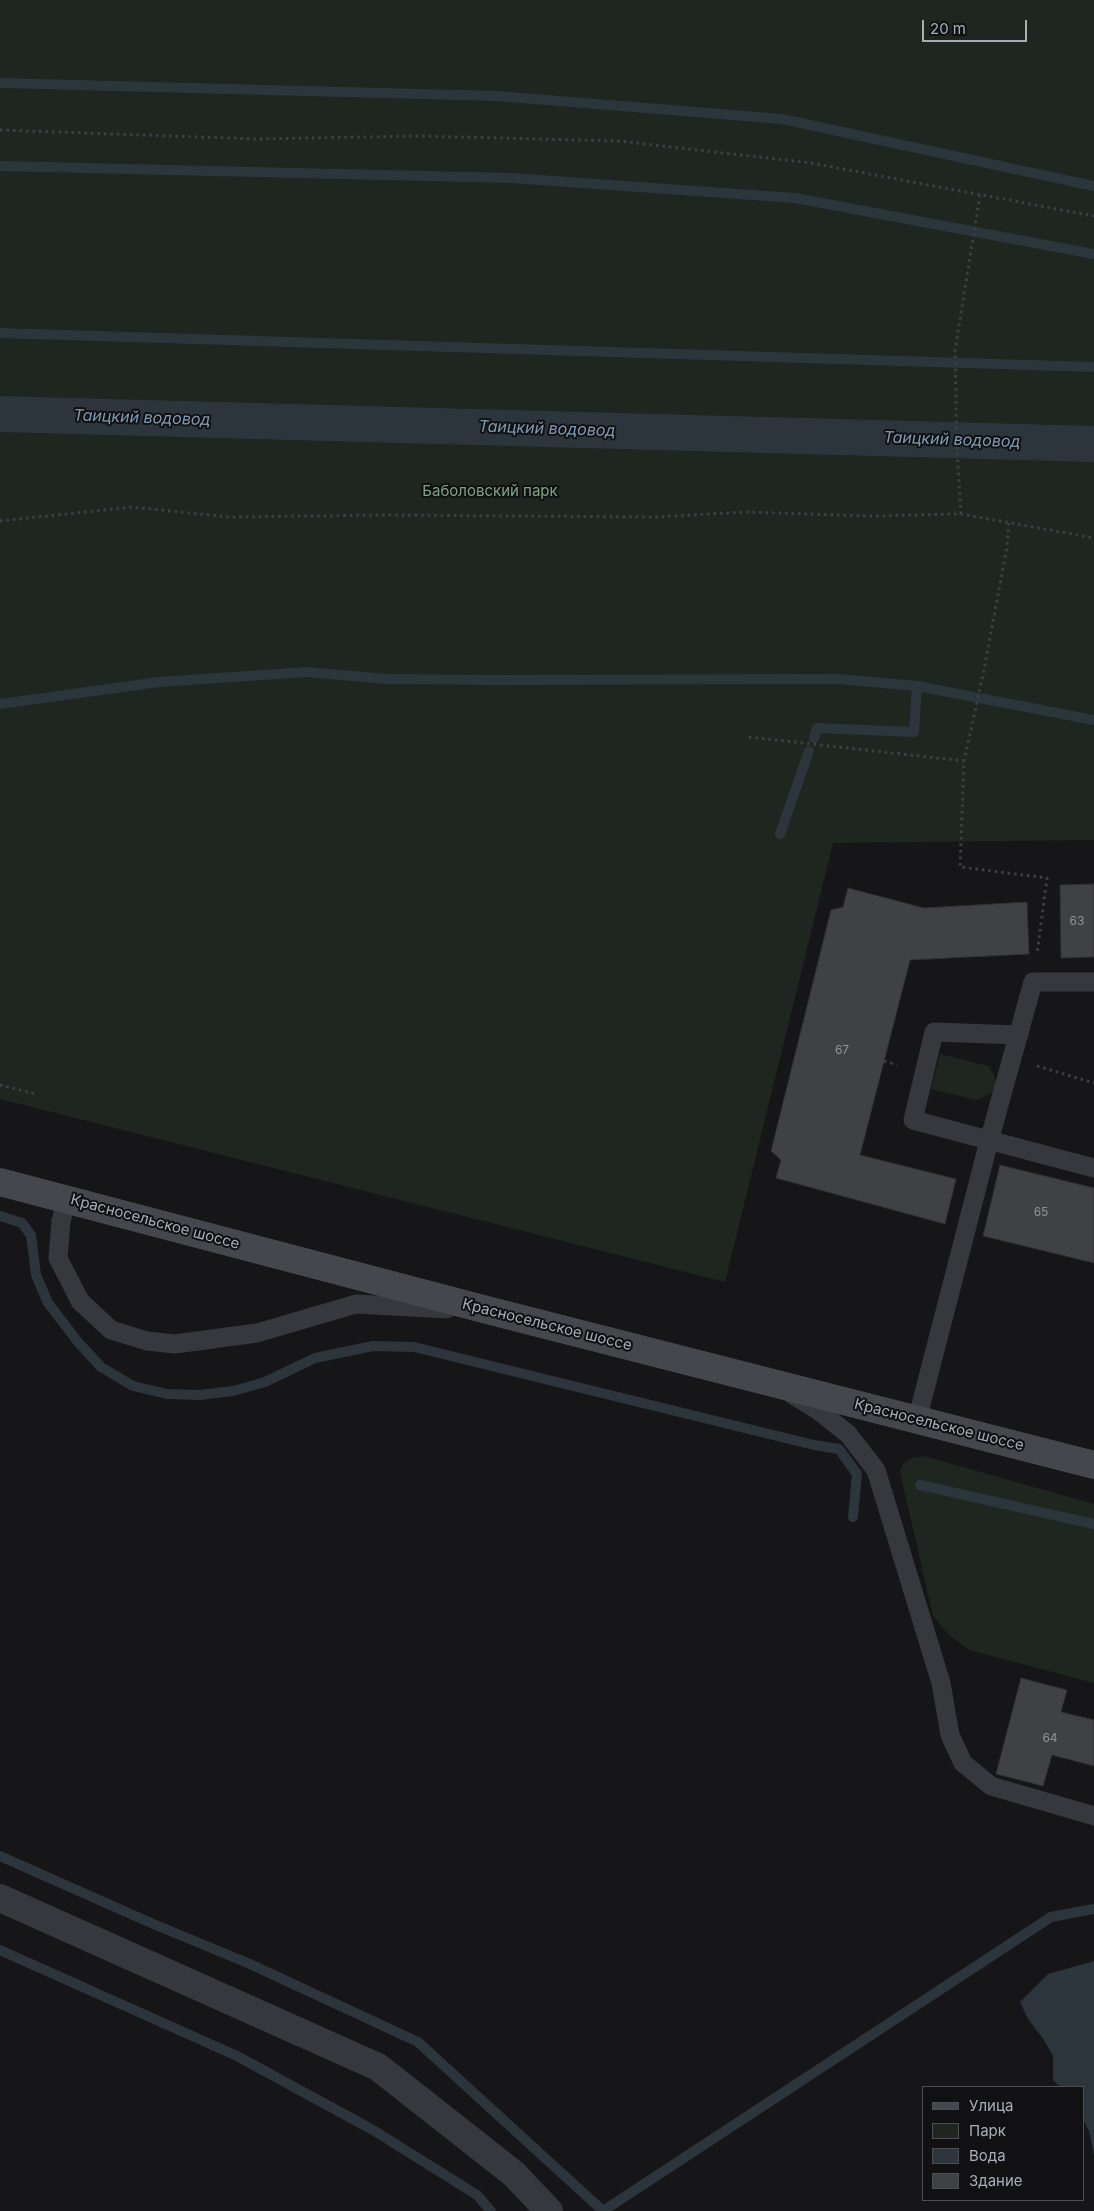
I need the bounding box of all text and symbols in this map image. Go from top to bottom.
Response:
scale bar [924,10,1029,42]
text: 20 m [930,19,966,38]
water label: Таицкий водовод [73,406,211,430]
water label: Таицкий водовод [478,417,616,441]
water label: Таицкий водовод [883,428,1021,452]
park label: Баболовский парк [422,482,558,500]
house number: 63 [1070,914,1084,928]
house number: 67 [835,1043,849,1057]
street label: Красносельское шоссе [69,1191,241,1253]
house number: 65 [1034,1205,1048,1219]
street label: Красносельское шоссе [460,1295,634,1355]
street label: Красносельское шоссе [852,1395,1026,1455]
house number: 64 [1042,1731,1058,1745]
legend [922,2086,1084,2201]
text: Улица [969,2096,1013,2115]
text: Парк [969,2121,1006,2140]
text: Вода [969,2146,1006,2165]
text: Здание [969,2171,1023,2190]

